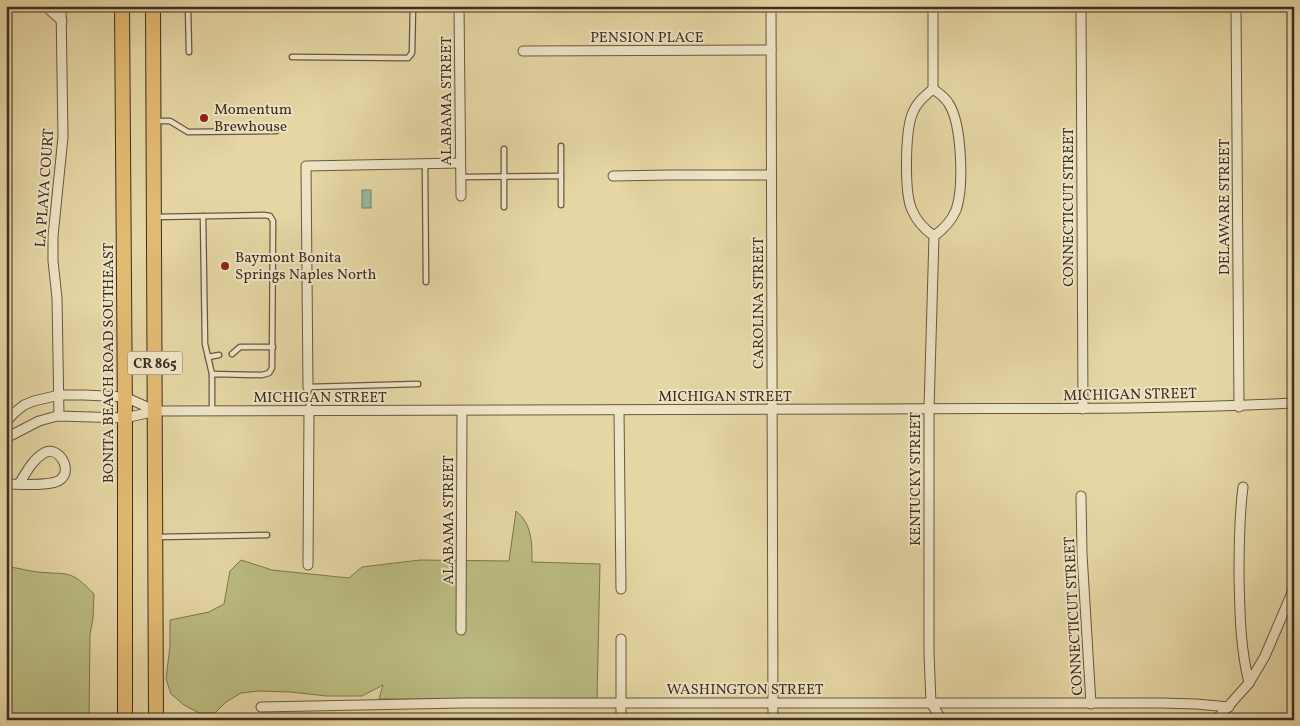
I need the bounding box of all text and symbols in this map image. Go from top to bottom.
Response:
street label: PENSION PLACE [590,28,704,49]
street label: ALABAMA STREET [437,36,458,166]
place label: Momentum Brewhouse [214,100,292,138]
marker: Momentum Brewhouse [198,112,210,124]
street label: CONNECTICUT STREET [1059,127,1080,287]
street label: LA PLAYA COURT [31,128,60,248]
street label: DELAWARE STREET [1215,139,1236,275]
street label: CAROLINA STREET [749,237,770,369]
street label: BONITA BEACH ROAD SOUTHEAST [99,242,120,483]
place label: Baymont Bonita Springs Naples North [235,248,376,286]
marker: Baymont Bonita Springs Naples North [219,260,231,272]
road number: CR 865 [128,352,182,374]
street label: MICHIGAN STREET [1063,384,1197,407]
street label: MICHIGAN STREET [658,387,792,408]
street label: MICHIGAN STREET [253,388,387,409]
street label: KENTUCKY STREET [906,412,927,546]
street label: ALABAMA STREET [439,455,460,585]
street label: CONNECTICUT STREET [1060,536,1089,696]
street label: WASHINGTON STREET [666,680,824,701]

